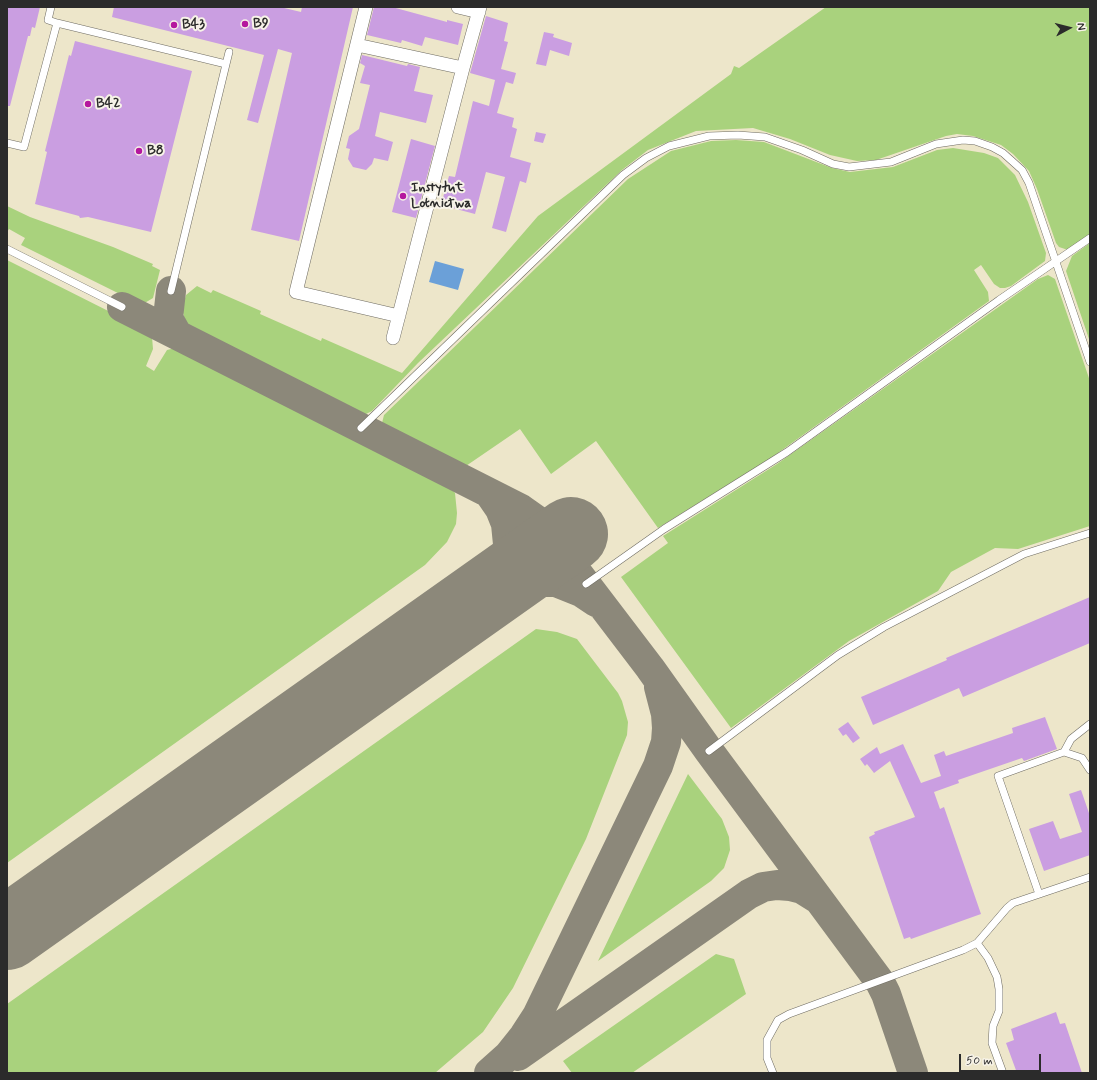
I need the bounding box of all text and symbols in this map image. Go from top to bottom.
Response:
north arrow [1049,8,1089,48]
place label: B9 [253,16,269,32]
place label: B43 [182,17,205,33]
marker: B9 [240,19,250,29]
marker: B43 [169,20,179,30]
text: N [1074,22,1088,31]
place label: B42 [96,96,120,112]
marker: B42 [83,99,93,109]
place label: B8 [147,143,164,159]
marker: B8 [134,146,144,156]
place label: Instytut Lotnictwa [411,180,471,212]
marker: Instytut Lotnictwa [398,191,408,201]
scale bar [961,1046,1043,1072]
text: 50 m [966,1053,993,1069]

